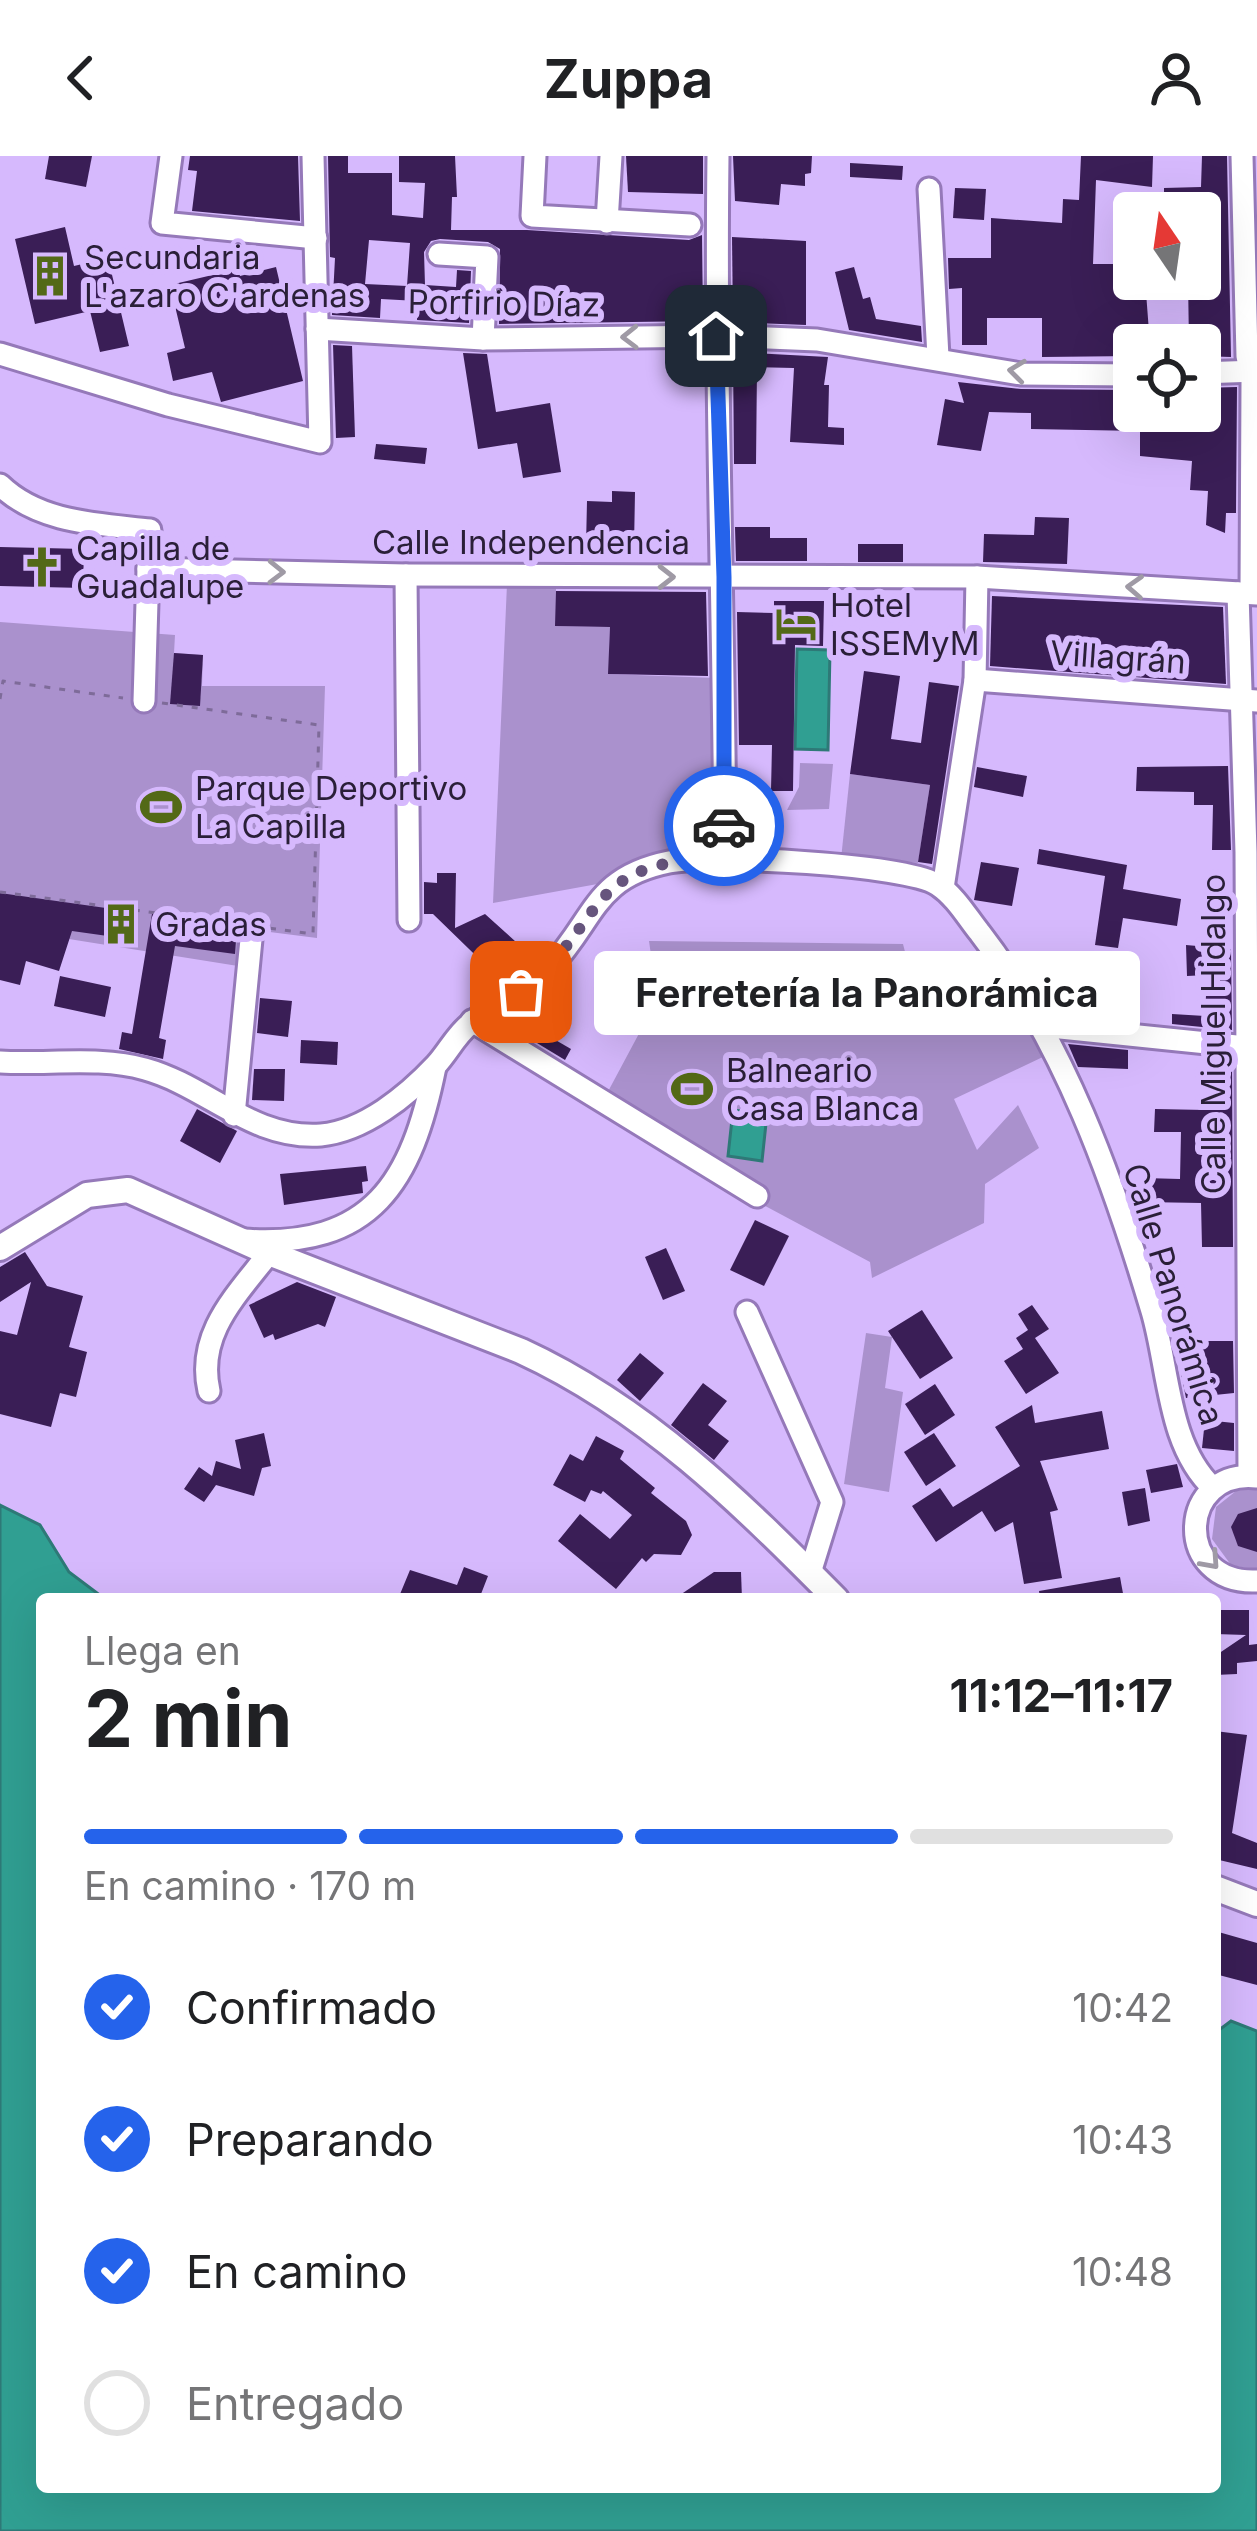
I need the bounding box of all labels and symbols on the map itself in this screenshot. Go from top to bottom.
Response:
north arrow [1113,192,1221,300]
place label: Secundaria L'azaro C'ardenas [84,237,365,315]
building icon: Secundaria L'azaro C'ardenas [27,253,73,299]
street label: Porfirio Díaz [407,281,601,325]
pin [665,285,767,387]
one-way arrow [620,324,639,350]
one-way arrow [1007,359,1027,385]
street label: Calle Independencia [372,522,690,562]
place label: Capilla de Guadalupe [76,528,244,606]
church icon: Capilla de Guadalupe [19,544,65,590]
one-way arrow [267,558,286,584]
one-way arrow [657,563,676,589]
one-way arrow [1125,574,1144,600]
place label: Hotel ISSEMyM [830,585,980,663]
hotel icon: Hotel ISSEMyM [773,601,819,647]
street label: Villagrán [1049,632,1187,682]
courier [664,766,784,886]
place label: Parque Deportivo La Capilla [195,768,467,846]
sports icon: Parque Deportivo La Capilla [138,784,184,830]
street label: Calle Miguel Hidalgo [1193,874,1233,1194]
building icon: Gradas [98,901,144,947]
place label: Gradas [155,904,267,944]
pin [470,941,572,1043]
callout: Ferretería la Panorámica [593,950,1139,1034]
place label: Balneario Casa Blanca [726,1050,919,1128]
sports icon: Balneario Casa Blanca [669,1066,715,1112]
street label: Calle Panorámica [1115,1158,1233,1430]
one-way arrow [1197,1547,1219,1569]

